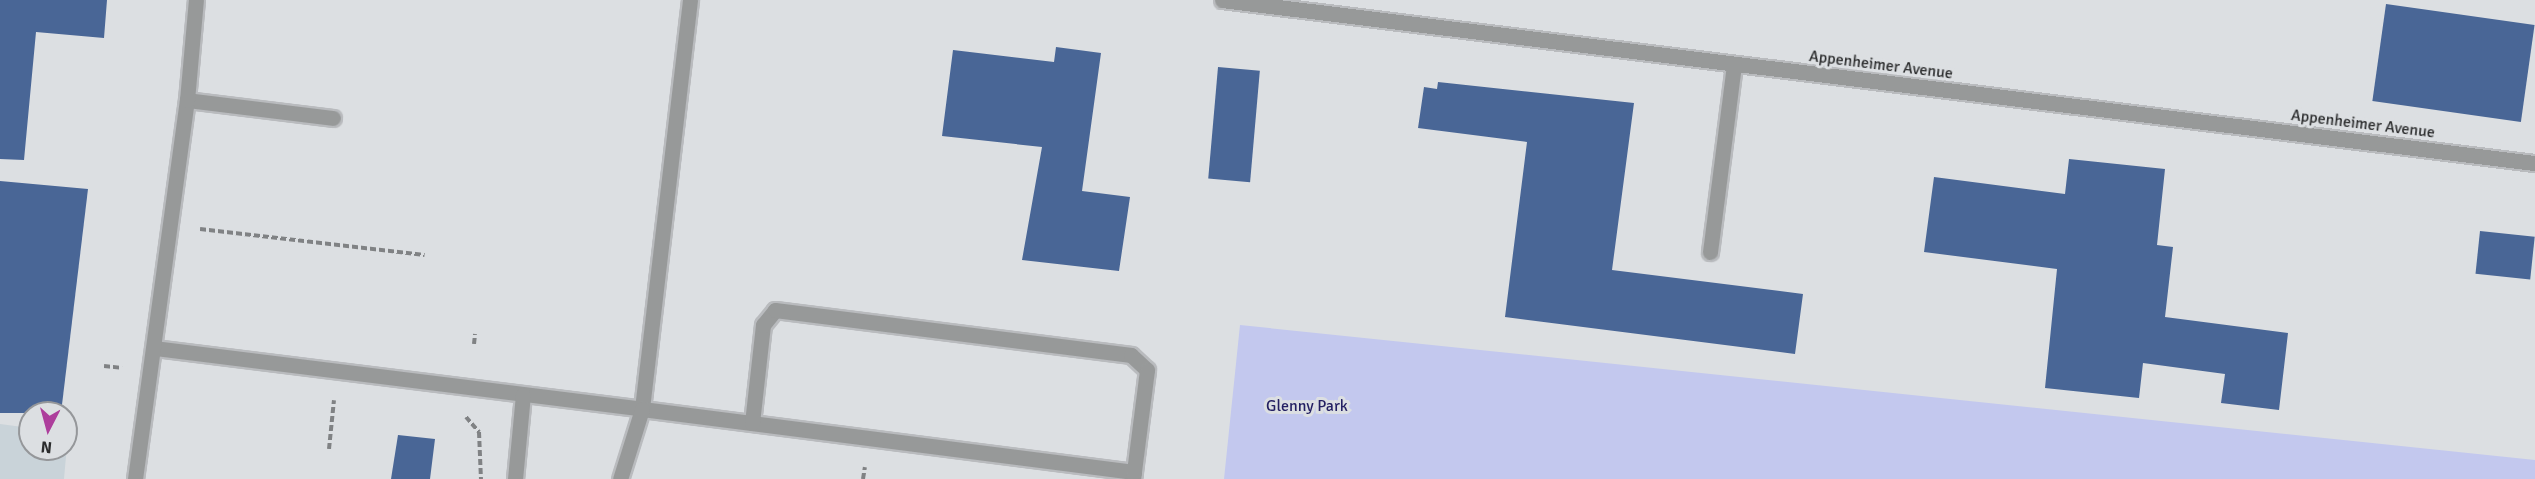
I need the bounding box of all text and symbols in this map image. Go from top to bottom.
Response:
street label: Appenheimer Avenue [1808,47,1954,83]
street label: Appenheimer Avenue [2290,106,2436,142]
park label: Glenny Park [1266,396,1348,416]
north arrow [18,401,78,461]
text: N [40,436,53,457]

